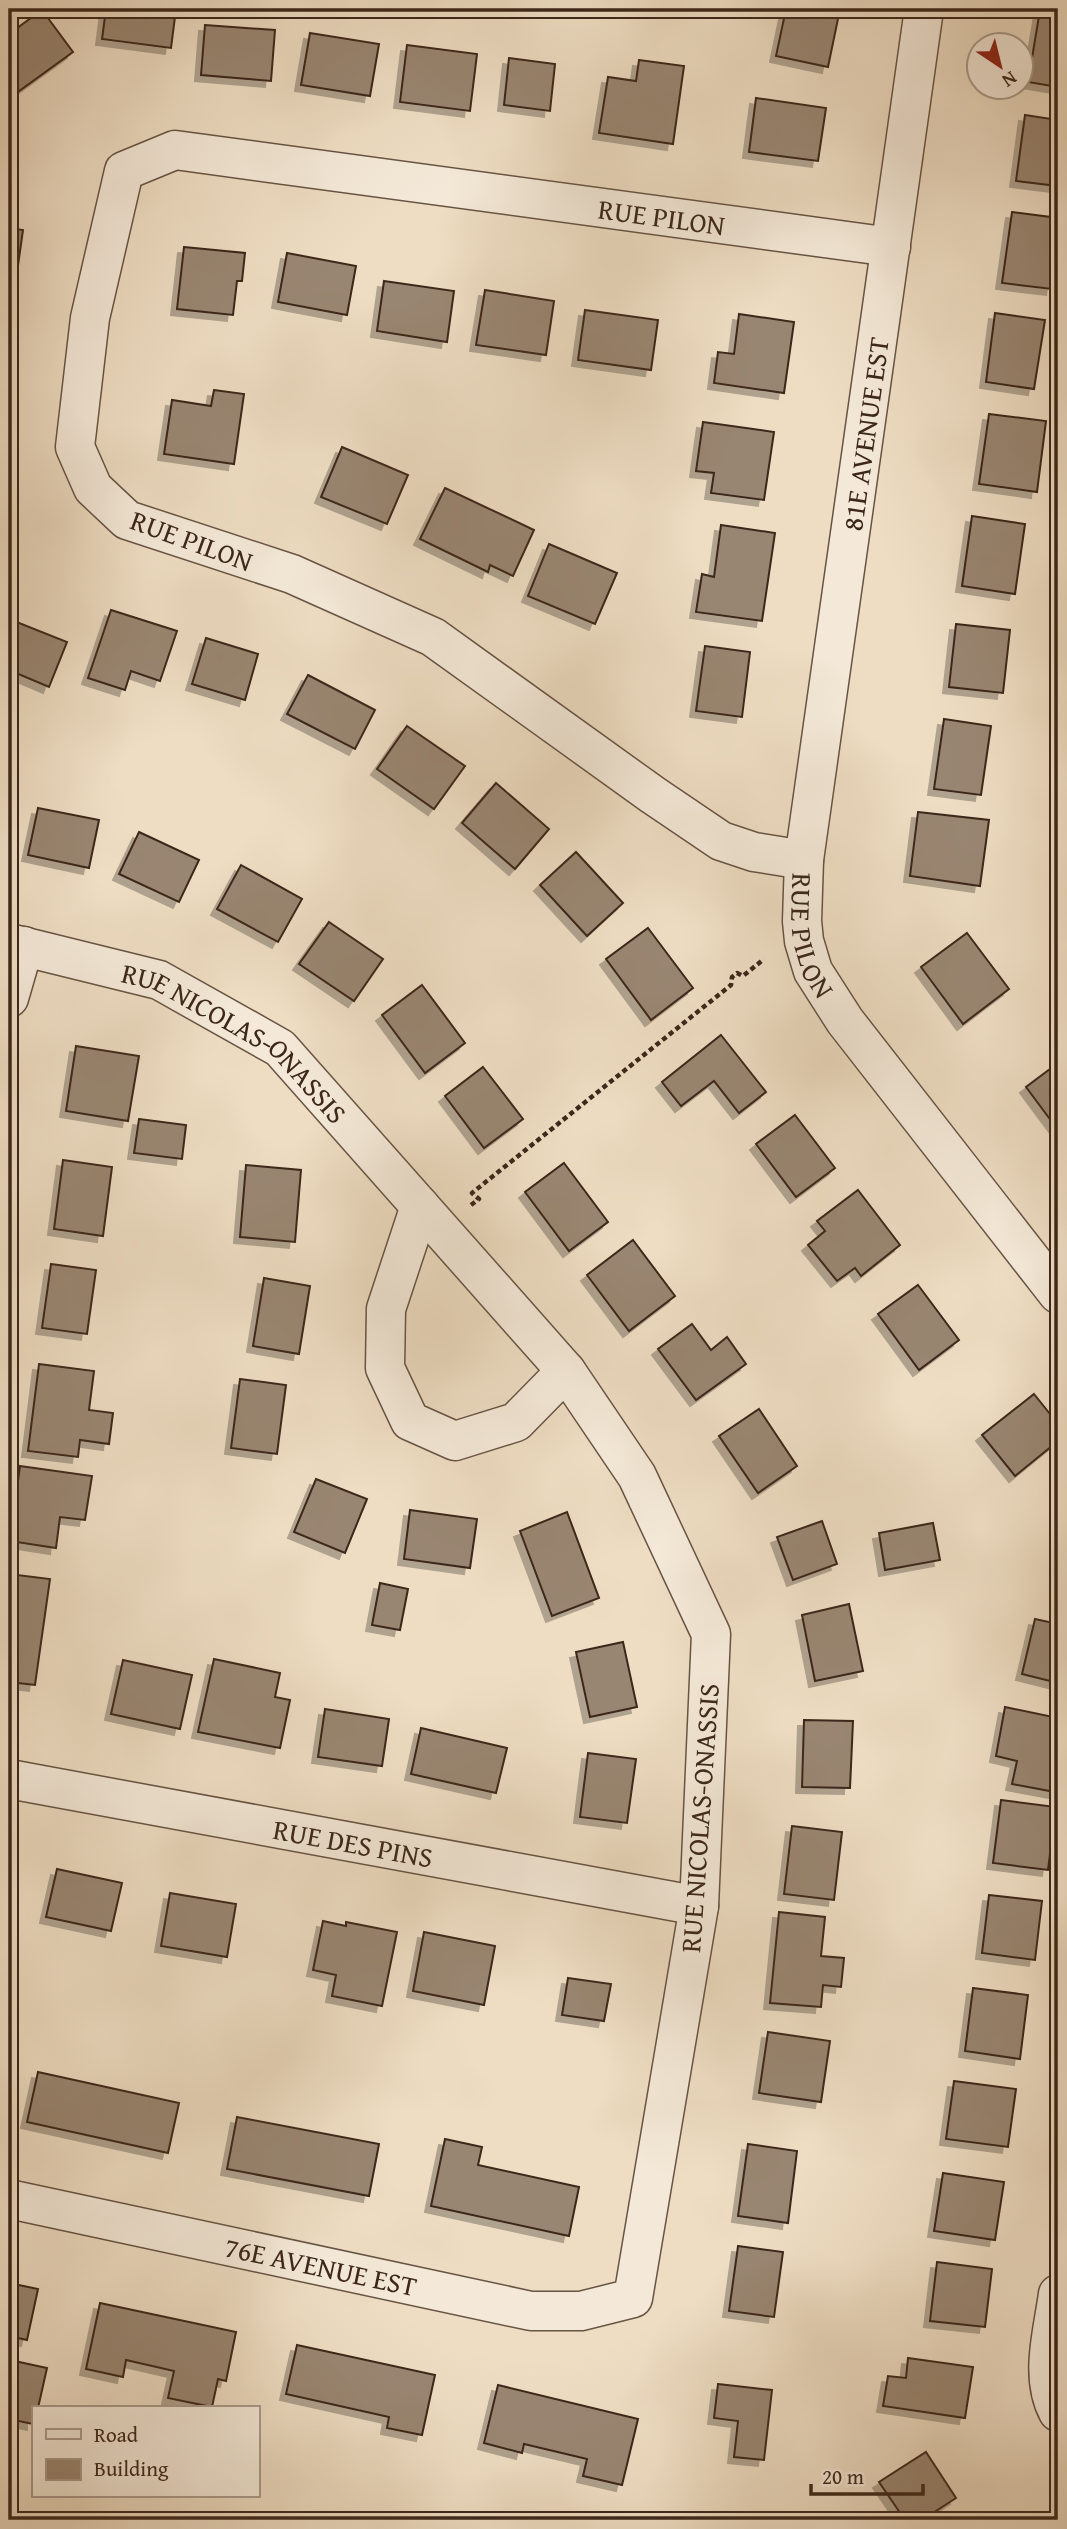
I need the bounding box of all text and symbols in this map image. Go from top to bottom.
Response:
north arrow [965,32,1036,102]
text: N [996,65,1023,95]
street label: RUE PILON [596,187,728,245]
street label: 81E AVENUE EST [831,334,899,534]
street label: RUE PILON [125,499,259,581]
street label: RUE PILON [781,872,845,1006]
street label: RUE NICOLAS-ONASSIS [118,951,357,1132]
street label: RUE NICOLAS-ONASSIS [669,1682,729,1954]
street label: RUE DES PINS [270,1808,436,1877]
street label: 76E AVENUE EST [221,2226,421,2306]
legend [32,2406,259,2498]
text: Road [94,2419,139,2450]
scale bar [811,2452,923,2496]
text: Building [94,2453,169,2484]
text: 20 m [822,2461,864,2492]

